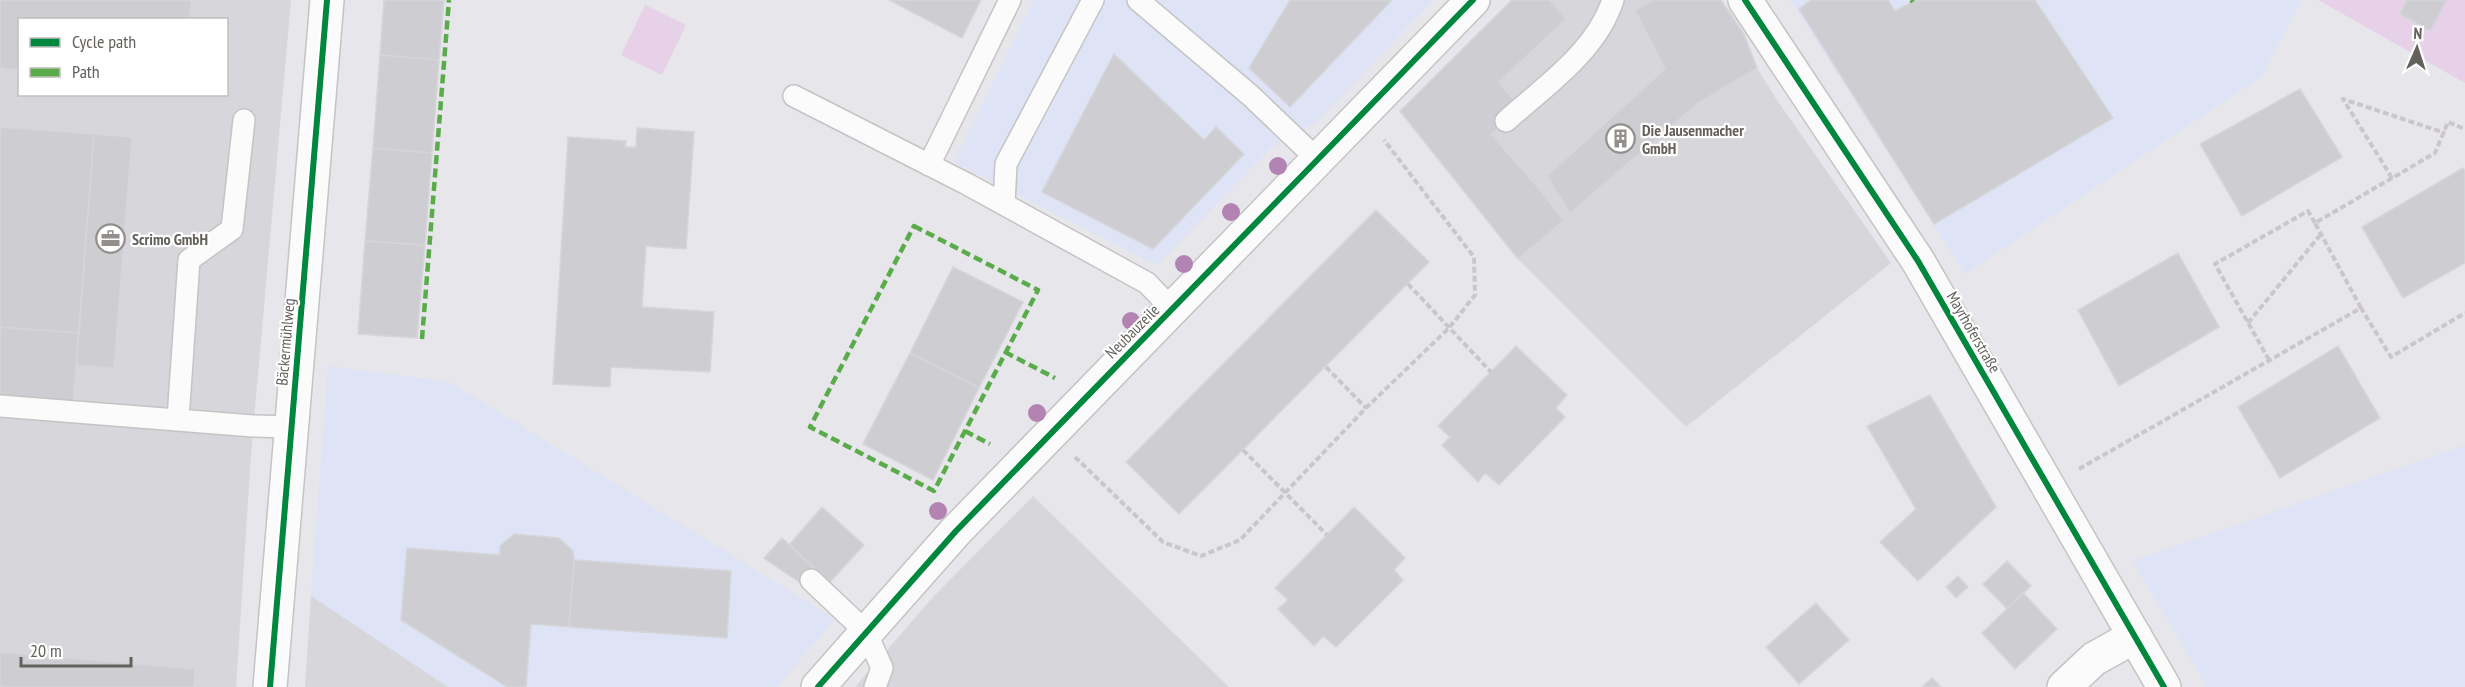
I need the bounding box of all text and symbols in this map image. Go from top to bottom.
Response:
legend [18,18,228,96]
north arrow [2387,18,2447,78]
text: N [2413,23,2423,43]
text: Cycle path [72,30,136,53]
text: Path [72,60,100,83]
place label: Die Jausenmacher GmbH [1642,120,1744,158]
building icon: Die Jausenmacher GmbH [1605,123,1637,155]
office icon: Scrimo GmbH [95,223,127,255]
place label: Scrimo GmbH [132,229,208,249]
street label: Mayrhoferstraße [1943,288,2005,376]
street label: Bäckermühlweg [271,298,299,386]
street label: Neubauzeile [1101,300,1163,362]
scale bar [21,630,130,668]
text: 20 m [30,639,62,662]

